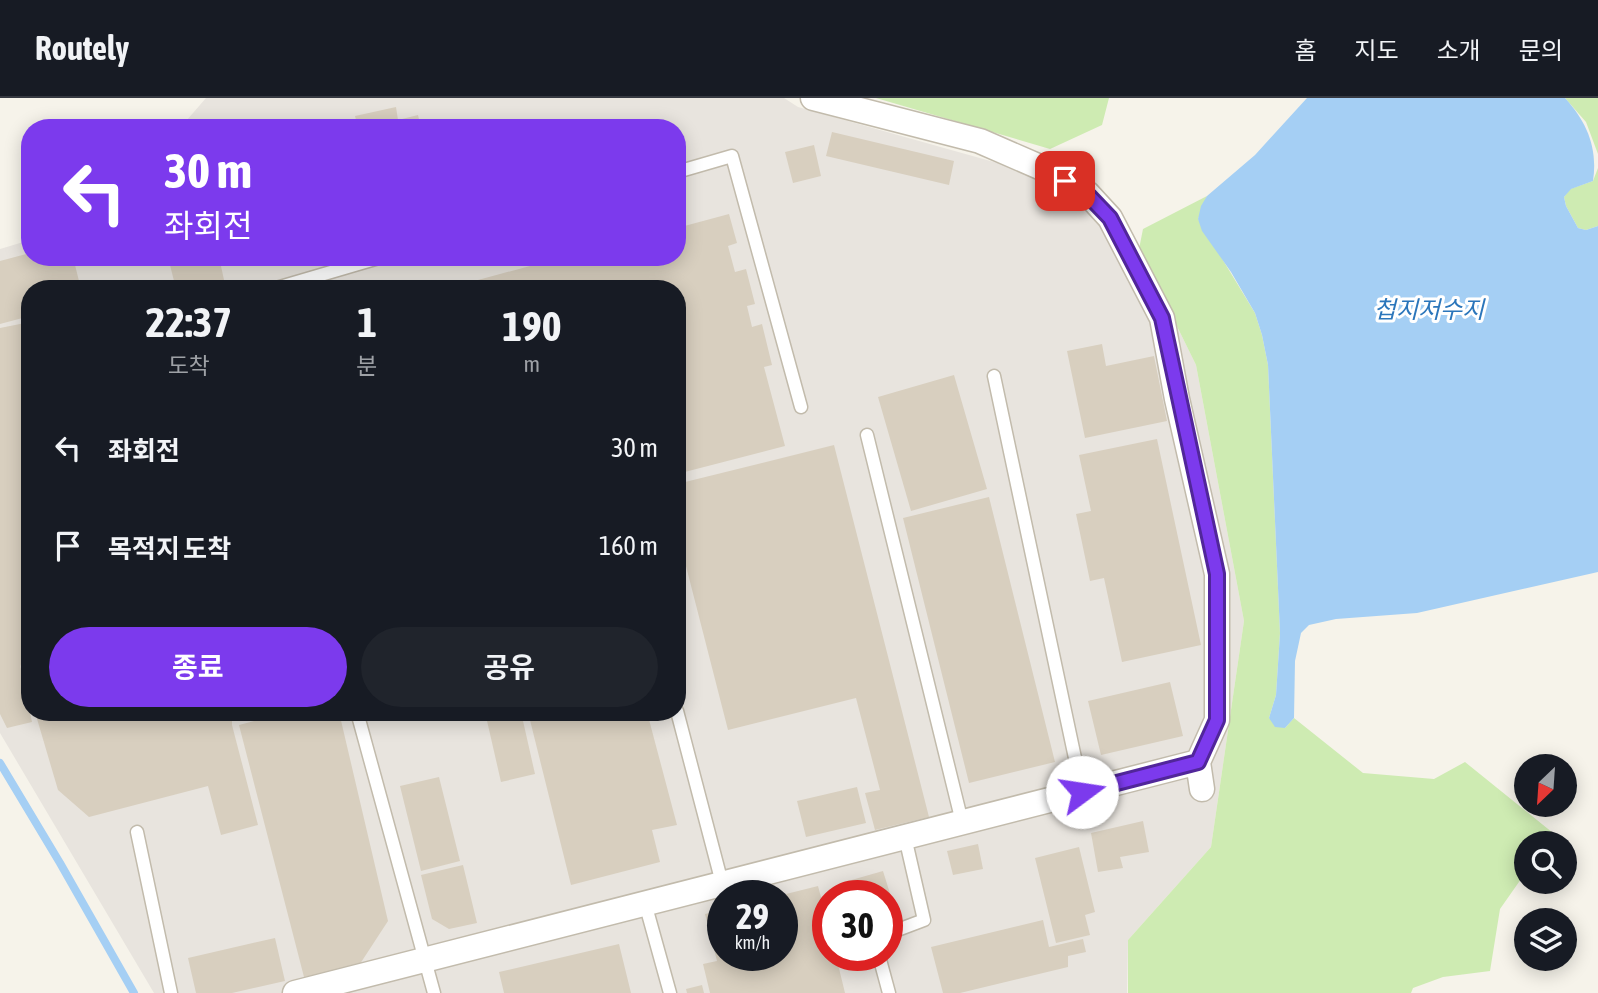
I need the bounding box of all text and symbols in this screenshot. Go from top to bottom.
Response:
text: Routely [35,29,129,67]
text: 홈 [1294,37,1316,64]
text: 지도 [1354,37,1399,64]
text: 소개 [1437,37,1481,64]
text: 문의 [1519,37,1563,64]
text: 30 m [164,142,252,198]
icon: left [49,147,140,238]
pin [1035,151,1095,211]
icon: arrive [1046,162,1084,200]
text: 좌회전 [164,207,252,244]
water label: 첩지저수지 [1374,296,1486,323]
text: 22:37 [146,298,232,346]
text: 1 [357,298,377,346]
text: 190 [502,302,561,350]
text: m [524,351,540,377]
text: 도착 [168,353,210,379]
text: 분 [357,353,378,379]
icon: left [49,429,87,467]
text: 30 m [611,433,658,463]
text: 좌회전 [108,436,180,466]
icon: arrive [49,527,87,565]
text: 160 m [599,531,658,561]
text: 목적지 도착 [108,534,231,564]
button: 종료 [49,627,347,707]
button: 공유 [361,627,658,707]
north arrow [1514,754,1577,817]
map controls [1514,754,1577,971]
position arrow [1045,755,1119,829]
button: search [1514,831,1577,894]
speed limit sign: 30 [812,880,903,971]
text: 29 [736,896,769,936]
button: layers [1514,908,1577,971]
text: km/h [735,932,770,953]

